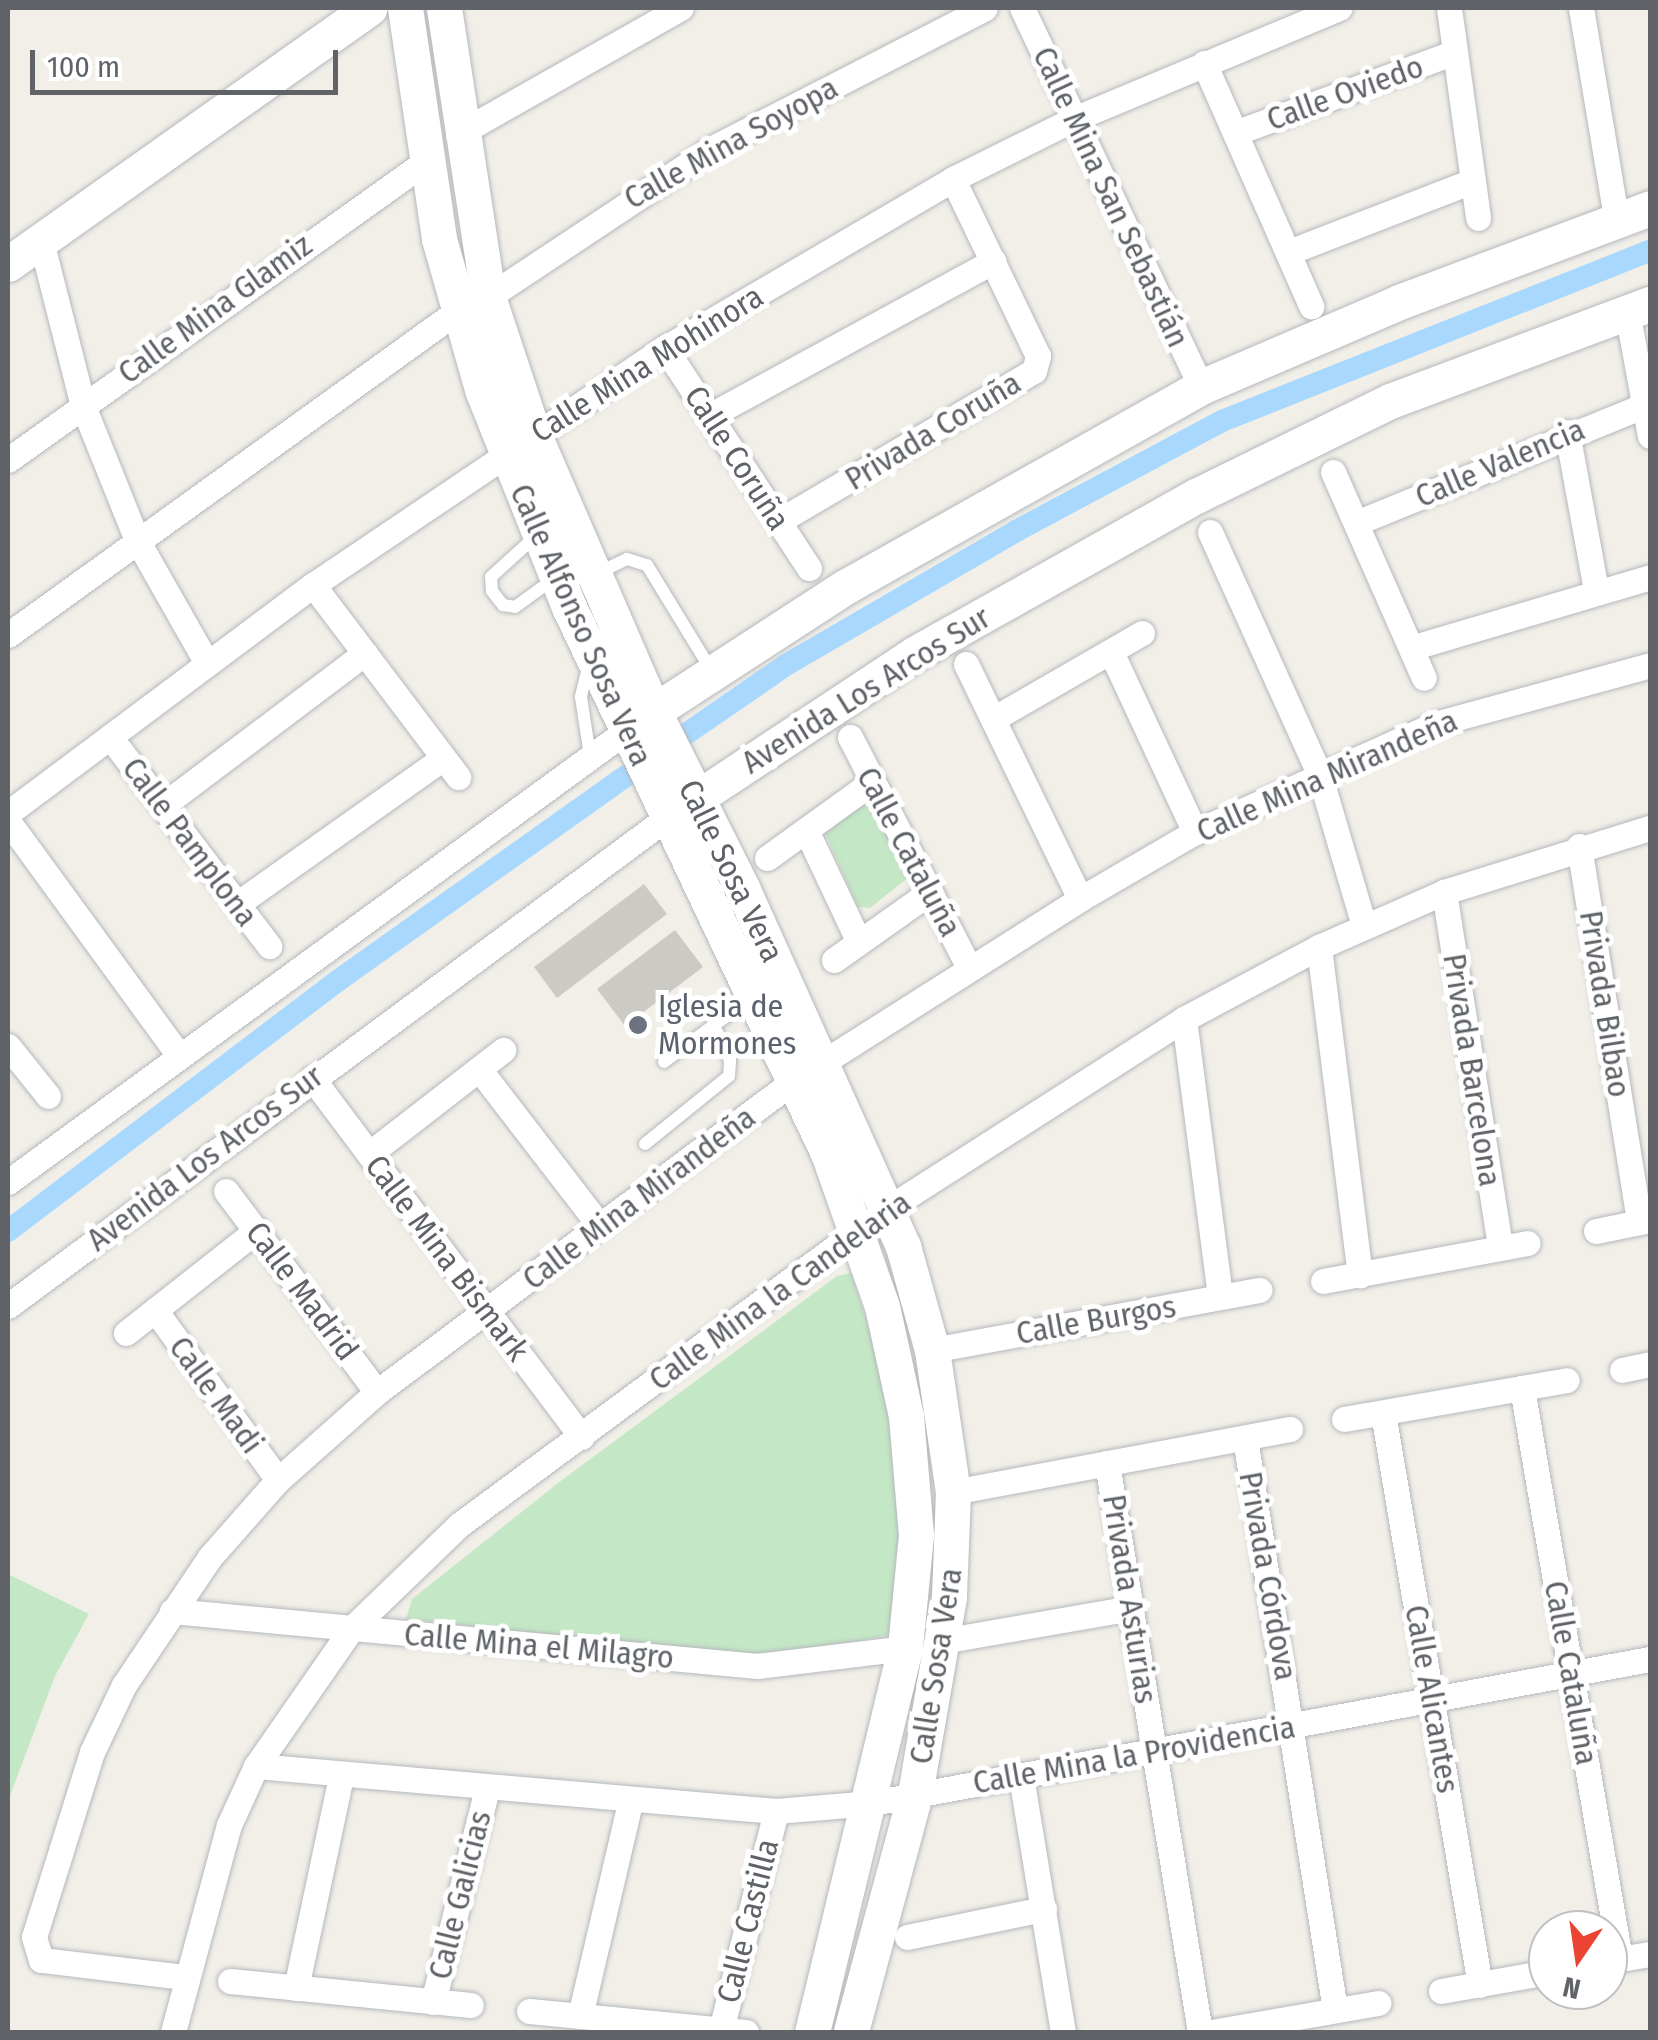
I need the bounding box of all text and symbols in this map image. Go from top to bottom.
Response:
scale bar [35,30,342,92]
street label: Calle Mina San Sebastián [1025,41,1197,353]
street label: Calle Oviedo [1262,47,1428,139]
text: 100 m [47,49,120,85]
street label: Calle Mina Soyopa [618,68,844,218]
street label: Calle Mina Glamiz [111,226,319,392]
street label: Calle Mina Mohinora [524,277,770,451]
street label: Privada Coruña [838,364,1028,498]
street label: Calle Coruña [676,379,798,537]
street label: Calle Valencia [1410,410,1590,516]
street label: Calle Alfonso Sosa Vera [502,478,660,772]
street label: Avenida Los Arcos Sur [735,598,997,782]
street label: Calle Mina Mirandeña [1191,701,1463,851]
street label: Calle Pamplona [114,750,266,934]
street label: Calle Cataluña [848,761,970,943]
street label: Calle Sosa Vera [670,774,792,968]
street label: Privada Bilbao [1571,908,1639,1100]
street label: Privada Barcelona [1435,951,1509,1189]
place label: Iglesia de Mormones [658,988,797,1063]
marker: Iglesia de Mormones [627,1014,649,1036]
street label: Avenida Los Arcos Sur [79,1057,331,1259]
street label: Calle Mina Mirandeña [515,1098,763,1298]
street label: Calle Mina Bismark [357,1147,537,1369]
street label: Calle Mina la Candelaria [642,1183,918,1399]
street label: Calle Madrid [238,1214,366,1368]
street label: Calle Burgos [1013,1287,1179,1353]
street label: Calle Madi [161,1329,271,1461]
street label: Privada Córdova [1231,1469,1305,1683]
street label: Privada Asturias [1095,1492,1165,1706]
street label: Calle Sosa Vera [902,1565,970,1767]
street label: Calle Cataluña [1536,1578,1606,1768]
street label: Calle Alicantes [1397,1602,1467,1796]
street label: Calle Mina el Milagro [403,1615,675,1677]
street label: Calle Mina la Providencia [970,1708,1298,1802]
street label: Calle Galicias [421,1807,499,1983]
street label: Calle Castilla [709,1835,787,2007]
north arrow [1528,1910,1628,2010]
text: N [1560,1970,1583,2006]

